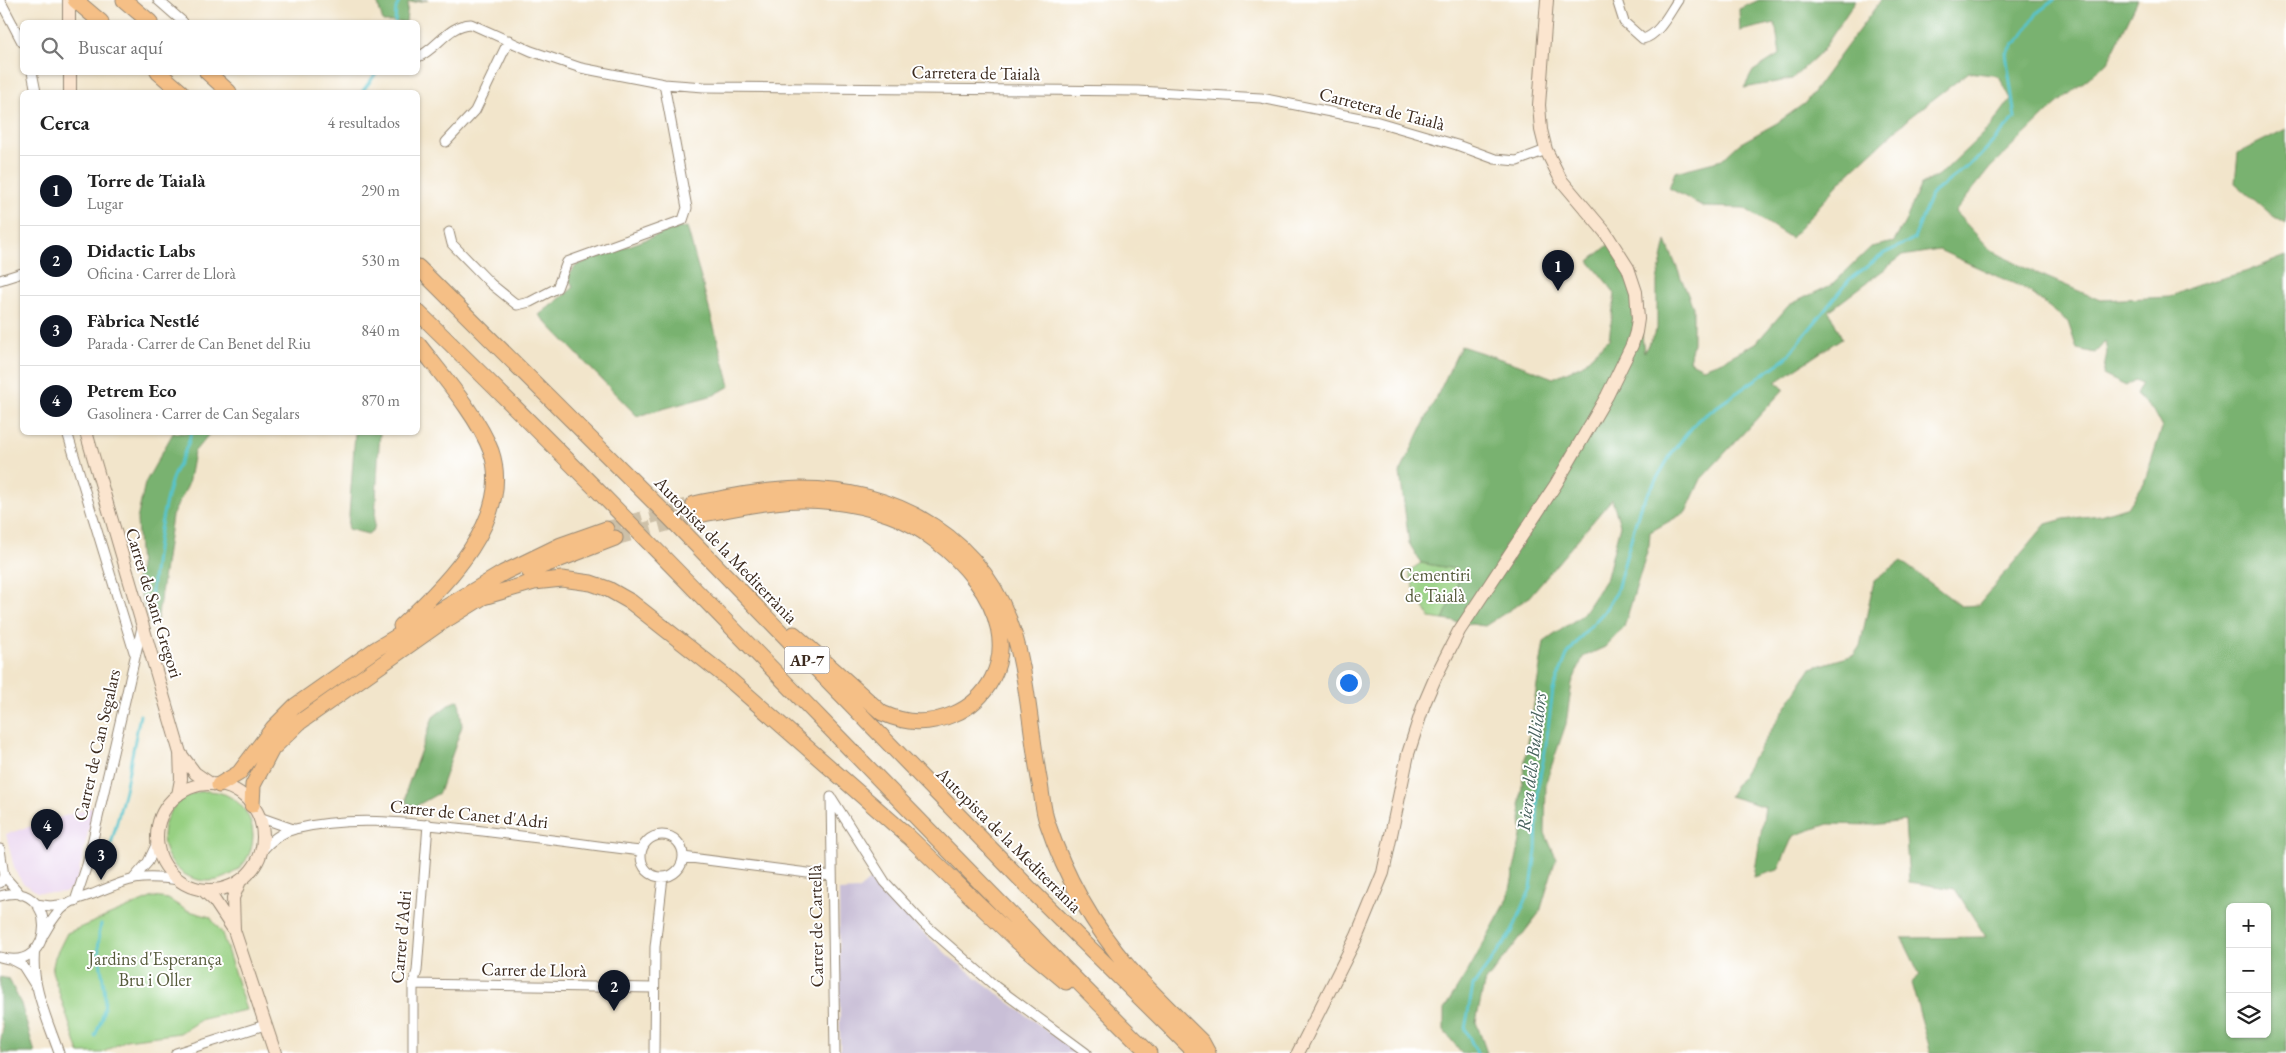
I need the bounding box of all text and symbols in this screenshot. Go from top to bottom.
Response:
search box [20,20,420,75]
icon: search [38,34,66,62]
text: Buscar aquí [78,35,163,60]
street label: Carretera de Taialà [911,60,1041,85]
street label: Carretera de Taialà [1317,82,1448,135]
text: Cerca [40,109,90,136]
text: 4 resultados [328,112,400,133]
text: Torre de Taialà [87,168,206,193]
text: 1 [52,180,60,201]
text: 290 m [361,180,400,201]
text: Lugar [87,193,123,214]
text: Didactic Labs [87,238,195,263]
text: 2 [52,250,60,271]
text: 530 m [361,250,400,271]
pin: 1 [1542,250,1574,291]
text: Oficina · Carrer de Llorà [87,263,236,284]
text: Fàbrica Nestlé [87,308,199,333]
text: 3 [52,320,60,341]
text: 840 m [361,320,400,341]
text: Parada · Carrer de Can Benet del Riu [87,333,311,354]
text: Petrem Eco [87,378,177,403]
text: 4 [52,390,60,411]
text: 870 m [361,390,400,411]
text: Gasolinera · Carrer de Can Segalars [87,403,300,424]
street label: Autopista de la Mediterrània [649,470,803,629]
street label: Carrer de Sant Gregori [121,525,188,681]
park label: Cementiri de Taialà [1400,563,1471,607]
road number: AP-7 [784,646,830,674]
street label: Carrer de Can Segalars [68,667,125,823]
your location [1336,670,1362,696]
water label: Riera dels Bullidors [1511,690,1553,833]
street label: Autopista de la Mediterrània [931,761,1088,918]
street label: Carrer de Canet d'Adri [389,794,550,833]
pin: 4 [31,809,63,850]
pin: 3 [85,839,117,880]
street label: Carrer de Cartellà [803,864,828,988]
street label: Carrer d'Adri [385,889,416,984]
map controls [2226,903,2271,1038]
button: + [2226,903,2271,948]
park label: Jardins d'Esperança Bru i Oller [86,947,223,991]
button: − [2226,948,2271,993]
street label: Carrer de Llorà [481,957,588,982]
pin: 2 [598,970,630,1011]
button: layers [2226,993,2271,1038]

